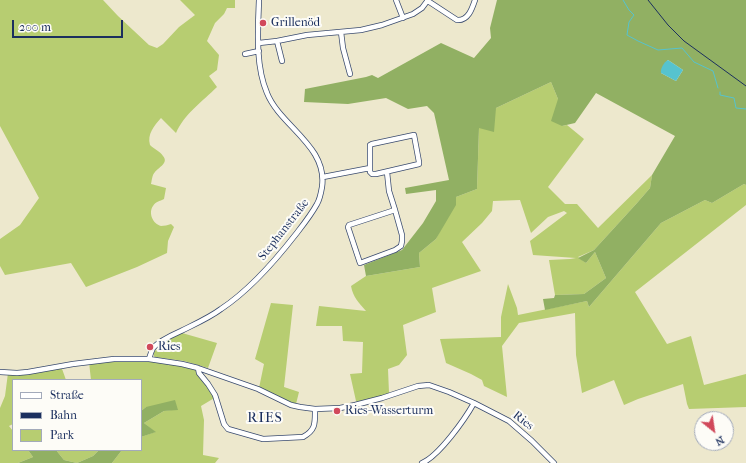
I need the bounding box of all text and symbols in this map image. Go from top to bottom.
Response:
scale bar [14,12,125,38]
place label: Grillenöd [271,16,320,30]
marker: Grillenöd [258,18,268,28]
text: 200 m [19,20,51,34]
street label: Stephanstraße [256,196,312,264]
place label: Ries [158,340,181,354]
marker: Ries [145,342,155,352]
legend [12,379,142,451]
text: Straße [50,388,84,402]
place label: Ries-Wasserturm [345,404,433,418]
marker: Ries-Wasserturm [332,406,342,416]
text: Bahn [50,408,77,422]
street label: Ries [510,408,536,434]
district label: RIES [247,411,283,427]
north arrow [694,411,734,451]
text: Park [50,428,74,442]
text: N [713,433,727,449]

